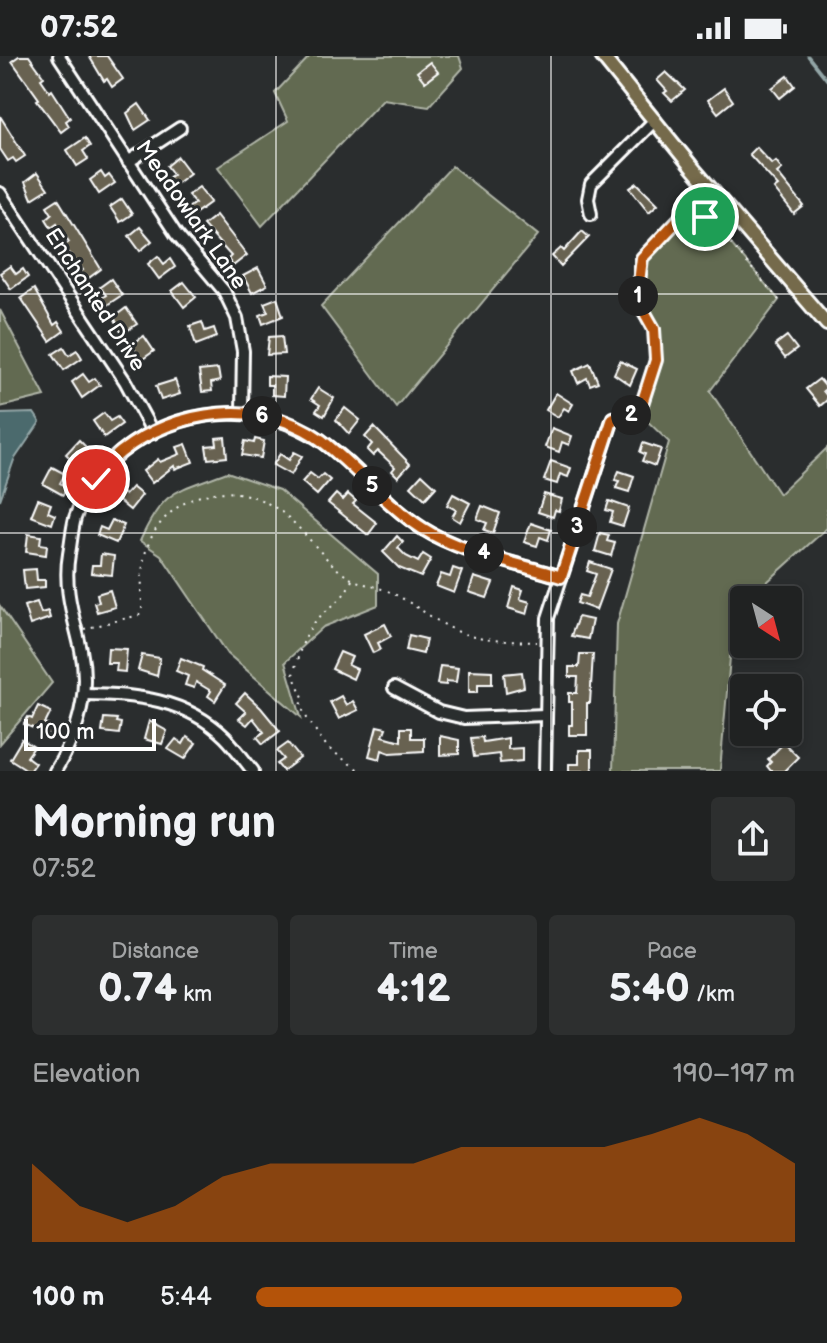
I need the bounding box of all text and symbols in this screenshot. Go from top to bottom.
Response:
text: 07:52 [40,10,118,46]
street label: Meadowlark Lane [129,135,253,295]
pin [671,183,739,251]
icon: arrive [683,195,727,239]
street label: Enchanted Drive [39,223,151,377]
pin: 1 [618,276,658,316]
text: 1 [633,282,643,309]
pin: 2 [611,395,651,435]
pin: 6 [242,396,282,436]
text: 2 [624,401,638,428]
text: 6 [255,402,269,429]
pin [62,445,130,513]
icon: check [74,457,118,501]
pin: 5 [352,466,392,506]
text: 5 [366,472,378,499]
pin: 3 [557,507,597,547]
text: 3 [571,513,583,540]
pin: 4 [464,533,504,573]
text: 4 [478,539,490,566]
north arrow [730,586,802,658]
map controls [730,586,802,746]
button: locate [730,674,802,746]
scale bar [24,715,156,751]
text: 100 m [36,719,95,746]
text: Morning run [32,797,276,850]
button: share [711,797,795,881]
text: 07:52 [32,854,96,885]
text: Distance [111,938,199,965]
text: Time [389,938,438,965]
text: Pace [647,938,697,965]
text: 0.74 [98,965,177,1013]
text: 4:12 [377,965,450,1013]
text: 5:40 [609,965,690,1013]
text: km [177,981,212,1008]
text: /km [690,981,735,1008]
text: Elevation [32,1059,140,1090]
text: 190–197 m [673,1059,795,1090]
text: 100 m [32,1282,105,1313]
text: 5:44 [160,1282,212,1313]

